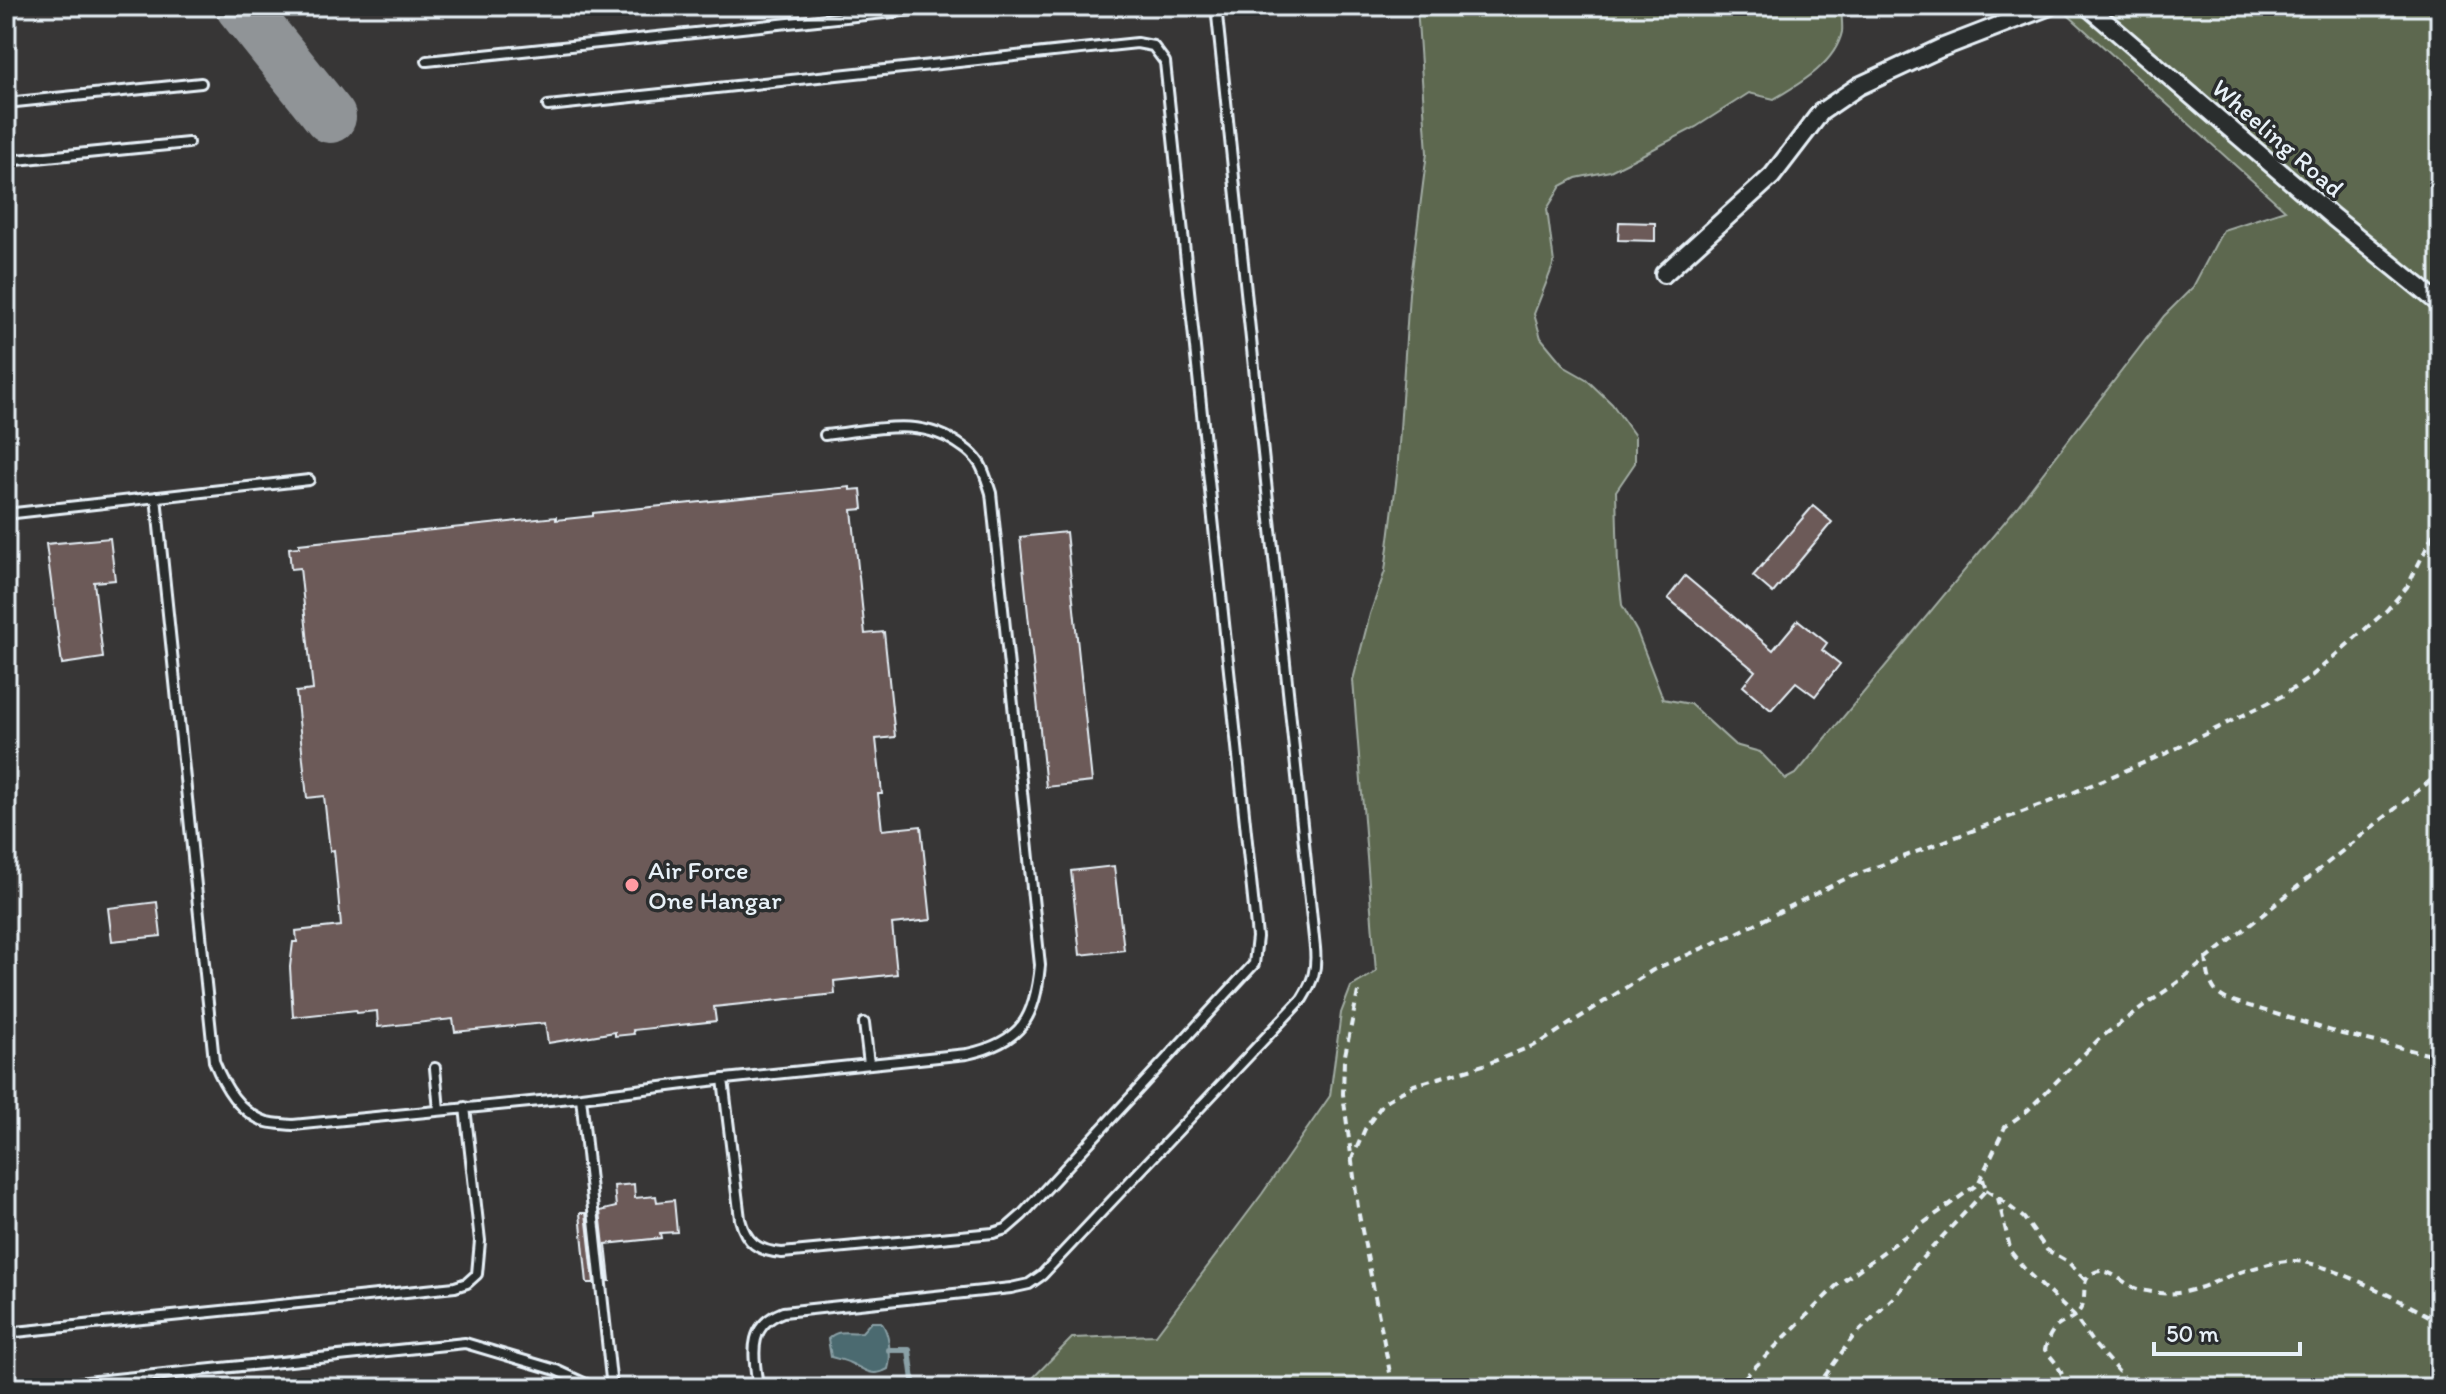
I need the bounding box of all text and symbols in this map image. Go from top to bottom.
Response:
street label: Wheeling Road [2205,72,2351,204]
place label: Air Force One Hangar [648,854,782,916]
marker: Air Force One Hangar [623,876,641,894]
scale bar [2154,1306,2300,1356]
text: 50 m [2166,1319,2219,1348]

